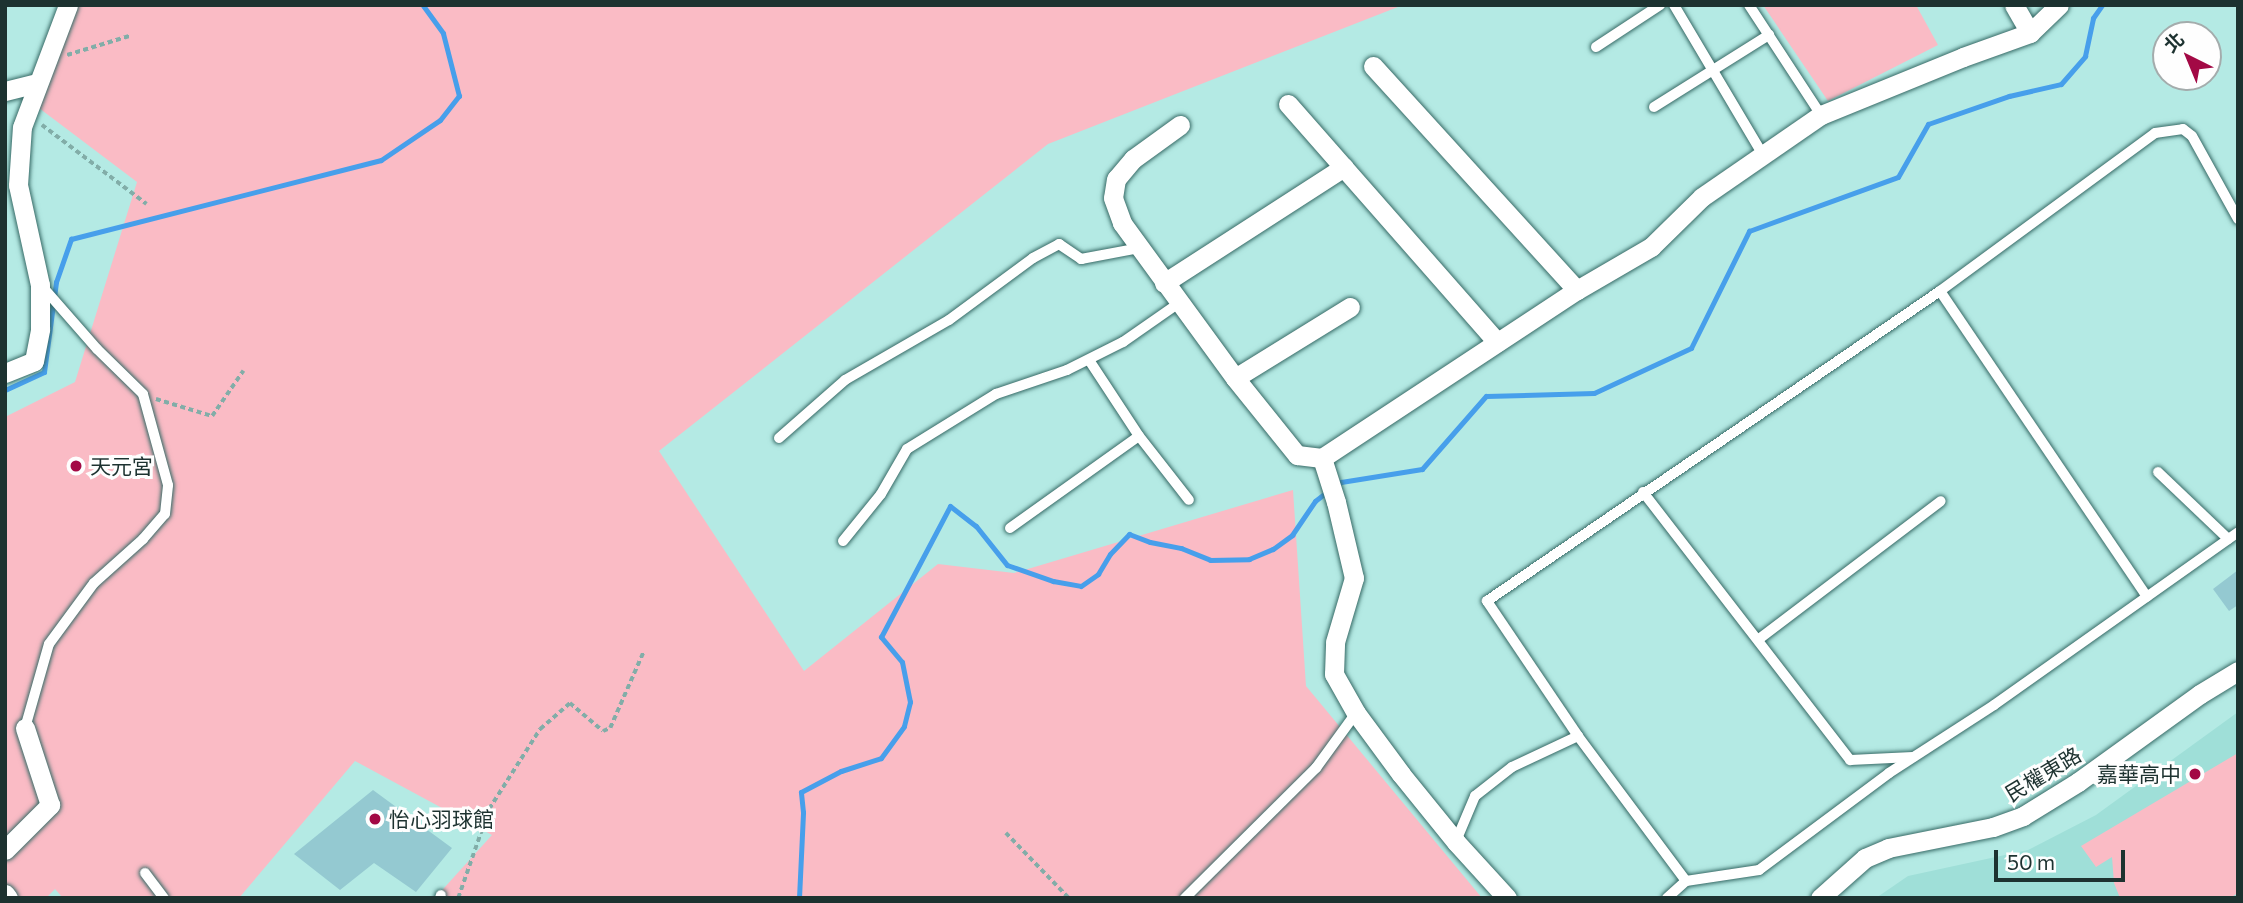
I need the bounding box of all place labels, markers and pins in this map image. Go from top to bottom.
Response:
place label: 天元宮 [90,453,153,479]
marker: 天元宮 [68,458,84,474]
place label: 嘉華高中 [2097,761,2181,787]
marker: 嘉華高中 [2187,766,2203,782]
place label: 怡心羽球館 [389,806,494,832]
marker: 怡心羽球館 [367,811,383,827]

